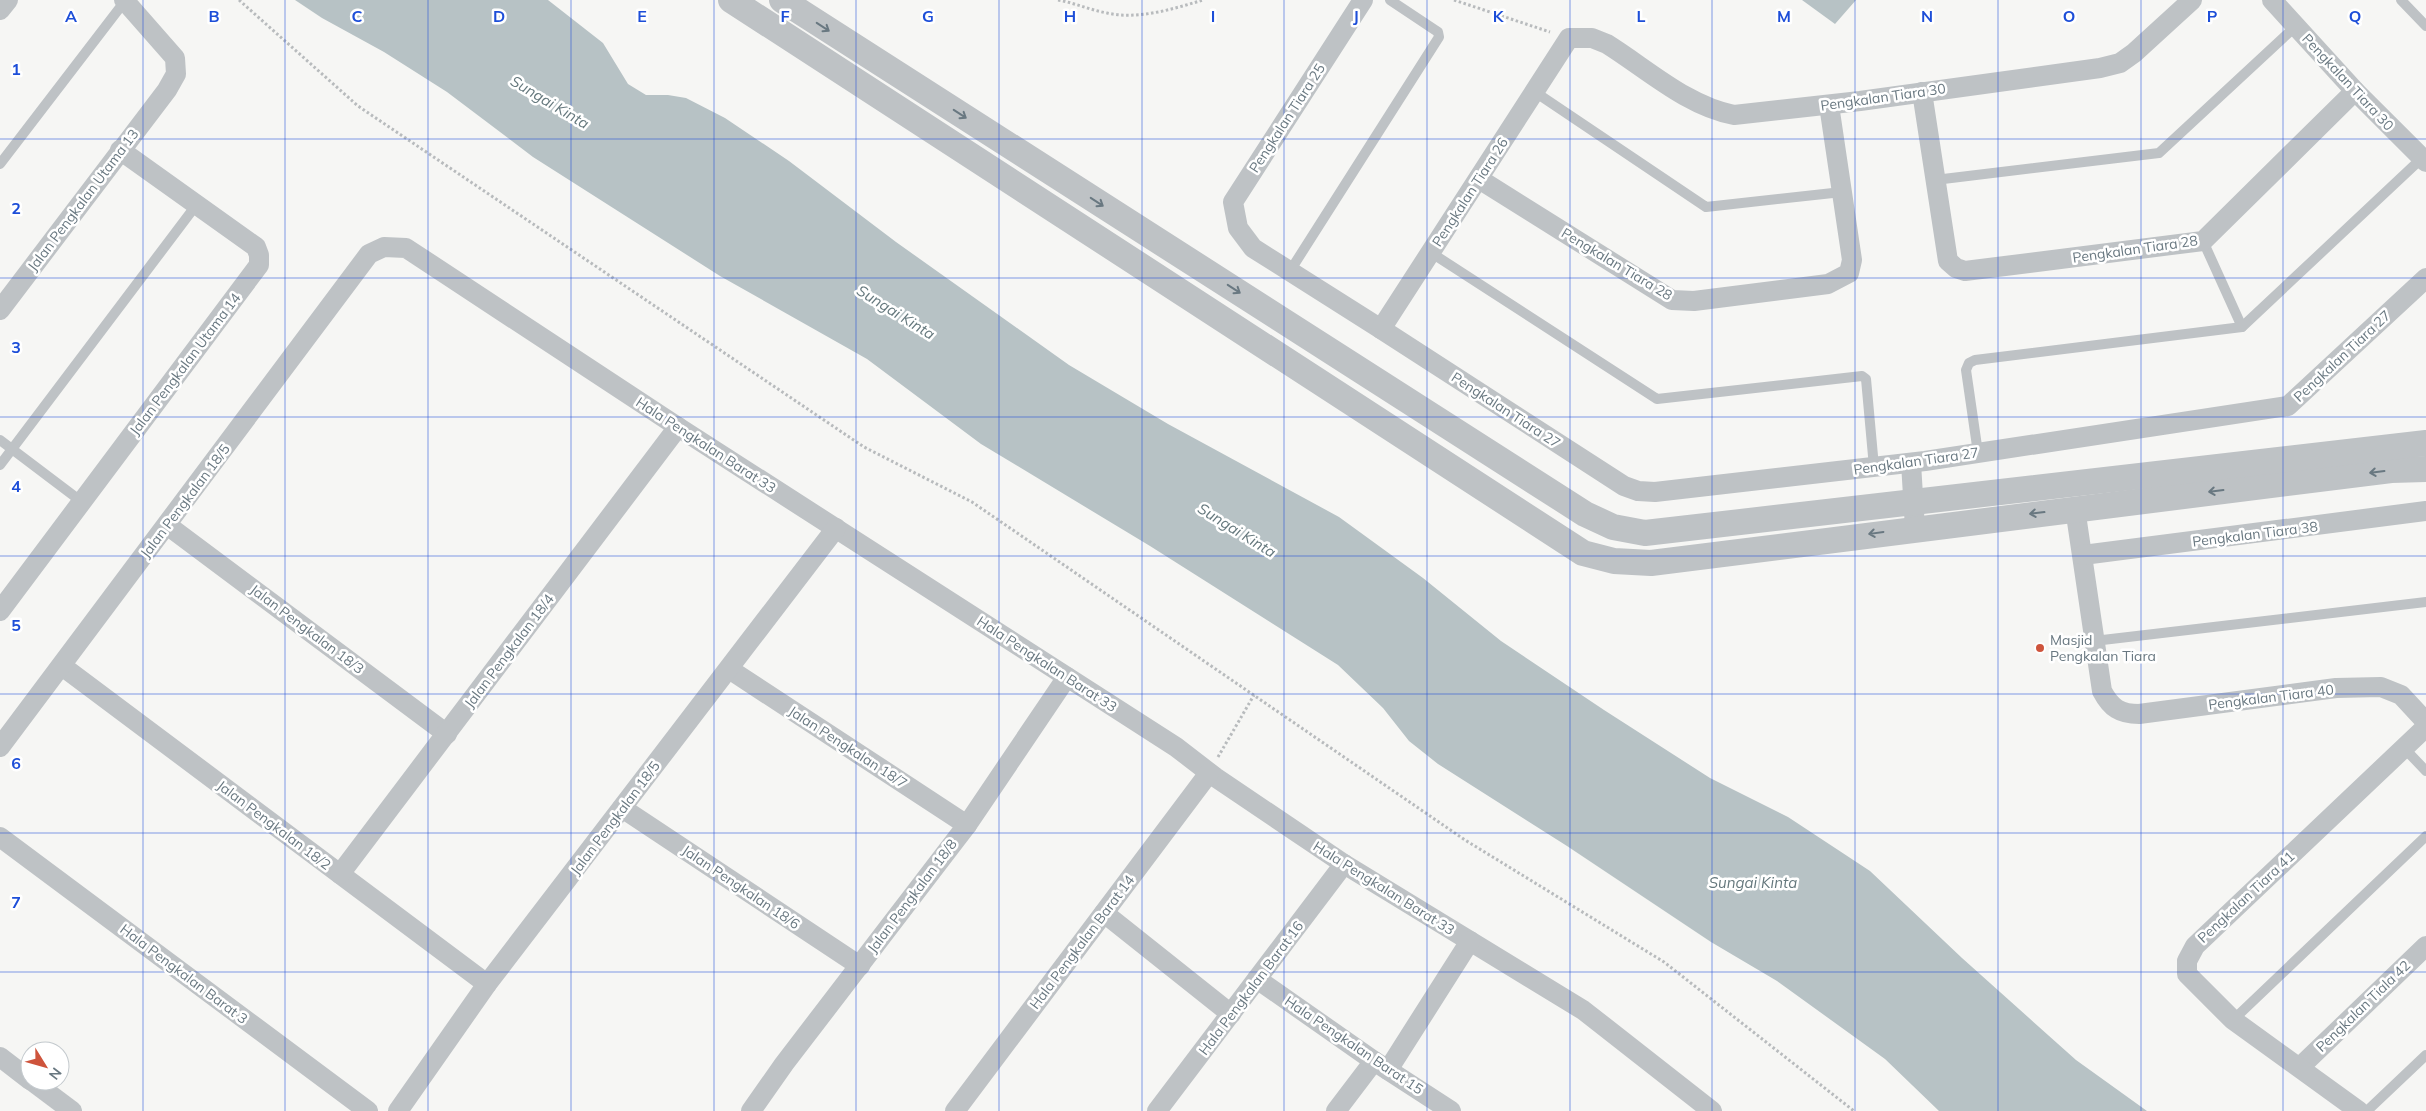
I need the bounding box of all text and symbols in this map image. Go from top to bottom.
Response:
text: A [65,6,77,26]
text: B [208,6,220,26]
text: C [352,6,363,26]
text: D [493,6,505,26]
text: E [637,6,647,26]
text: F [780,6,790,26]
text: G [922,6,934,26]
text: H [1064,6,1076,26]
text: I [1211,6,1215,26]
text: J [1353,6,1359,26]
text: K [1493,6,1505,26]
text: L [1637,6,1646,26]
text: M [1777,6,1791,26]
text: N [1921,6,1933,26]
text: O [2063,6,2075,26]
text: P [2207,6,2218,26]
text: Q [2349,6,2361,26]
one-way arrow [816,21,830,32]
street label: Pengkalan Tiara 30 [2298,30,2398,134]
text: 1 [11,59,21,79]
street label: Pengkalan Tiara 25 [1245,60,1329,176]
water label: Sungai Kinta [507,71,593,133]
street label: Pengkalan Tiara 30 [1819,79,1947,115]
one-way arrow [952,109,966,119]
street label: Jalan Pengkalan Utama 13 [24,125,142,275]
street label: Pengkalan Tiara 26 [1428,134,1512,250]
one-way arrow [1089,197,1103,207]
text: 2 [11,198,21,218]
street label: Pengkalan Tiara 28 [1558,224,1676,304]
street label: Pengkalan Tiara 28 [2071,231,2199,267]
water label: Sungai Kinta [853,281,939,343]
one-way arrow [1226,285,1240,295]
street label: Jalan Pengkalan Utama 14 [126,289,245,439]
street label: Pengkalan Tiara 27 [2290,306,2394,406]
text: 3 [11,337,21,357]
street label: Pengkalan Tiara 27 [1448,368,1564,452]
street label: Hala Pengkalan Barat 33 [633,393,779,497]
street label: Jalan Pengkalan 18/5 [136,440,234,562]
street label: Pengkalan Tiara 27 [1852,443,1980,479]
one-way arrow [2370,467,2386,477]
text: 4 [11,476,21,496]
one-way arrow [2208,486,2224,496]
water label: Sungai Kinta [1194,499,1280,561]
one-way arrow [2030,508,2046,518]
street label: Pengkalan Tiara 38 [2191,517,2319,551]
one-way arrow [1868,528,1884,538]
street label: Jalan Pengkalan 18/3 [246,580,368,678]
street label: Jalan Pengkalan 18/4 [460,590,558,712]
street label: Hala Pengkalan Barat 33 [974,612,1120,716]
text: 5 [11,615,21,635]
place label: Masjid Pengkalan Tiara [2050,631,2156,665]
marker: Masjid Pengkalan Tiara [2034,642,2046,654]
street label: Pengkalan Tiara 40 [2207,680,2335,714]
street label: Jalan Pengkalan 18/7 [785,702,911,792]
text: 6 [11,753,21,773]
street label: Jalan Pengkalan 18/5 [566,757,664,879]
street label: Jalan Pengkalan 18/2 [213,776,335,874]
street label: Jalan Pengkalan 18/8 [863,835,961,957]
street label: Hala Pengkalan Barat 33 [1310,837,1458,939]
street label: Jalan Pengkalan 18/6 [679,841,803,933]
street label: Pengkalan Tiara 41 [2194,847,2298,947]
street label: Hala Pengkalan Barat 14 [1026,871,1139,1013]
water label: Sungai Kinta [1709,873,1797,892]
text: 7 [11,892,21,912]
street label: Hala Pengkalan Barat 16 [1195,917,1307,1059]
street label: Hala Pengkalan Barat 3 [117,920,251,1028]
street label: Pengkalan Tiala 42 [2312,956,2414,1056]
street label: Hala Pengkalan Barat 15 [1281,992,1427,1098]
north arrow [20,1041,70,1091]
text: N [45,1064,66,1083]

